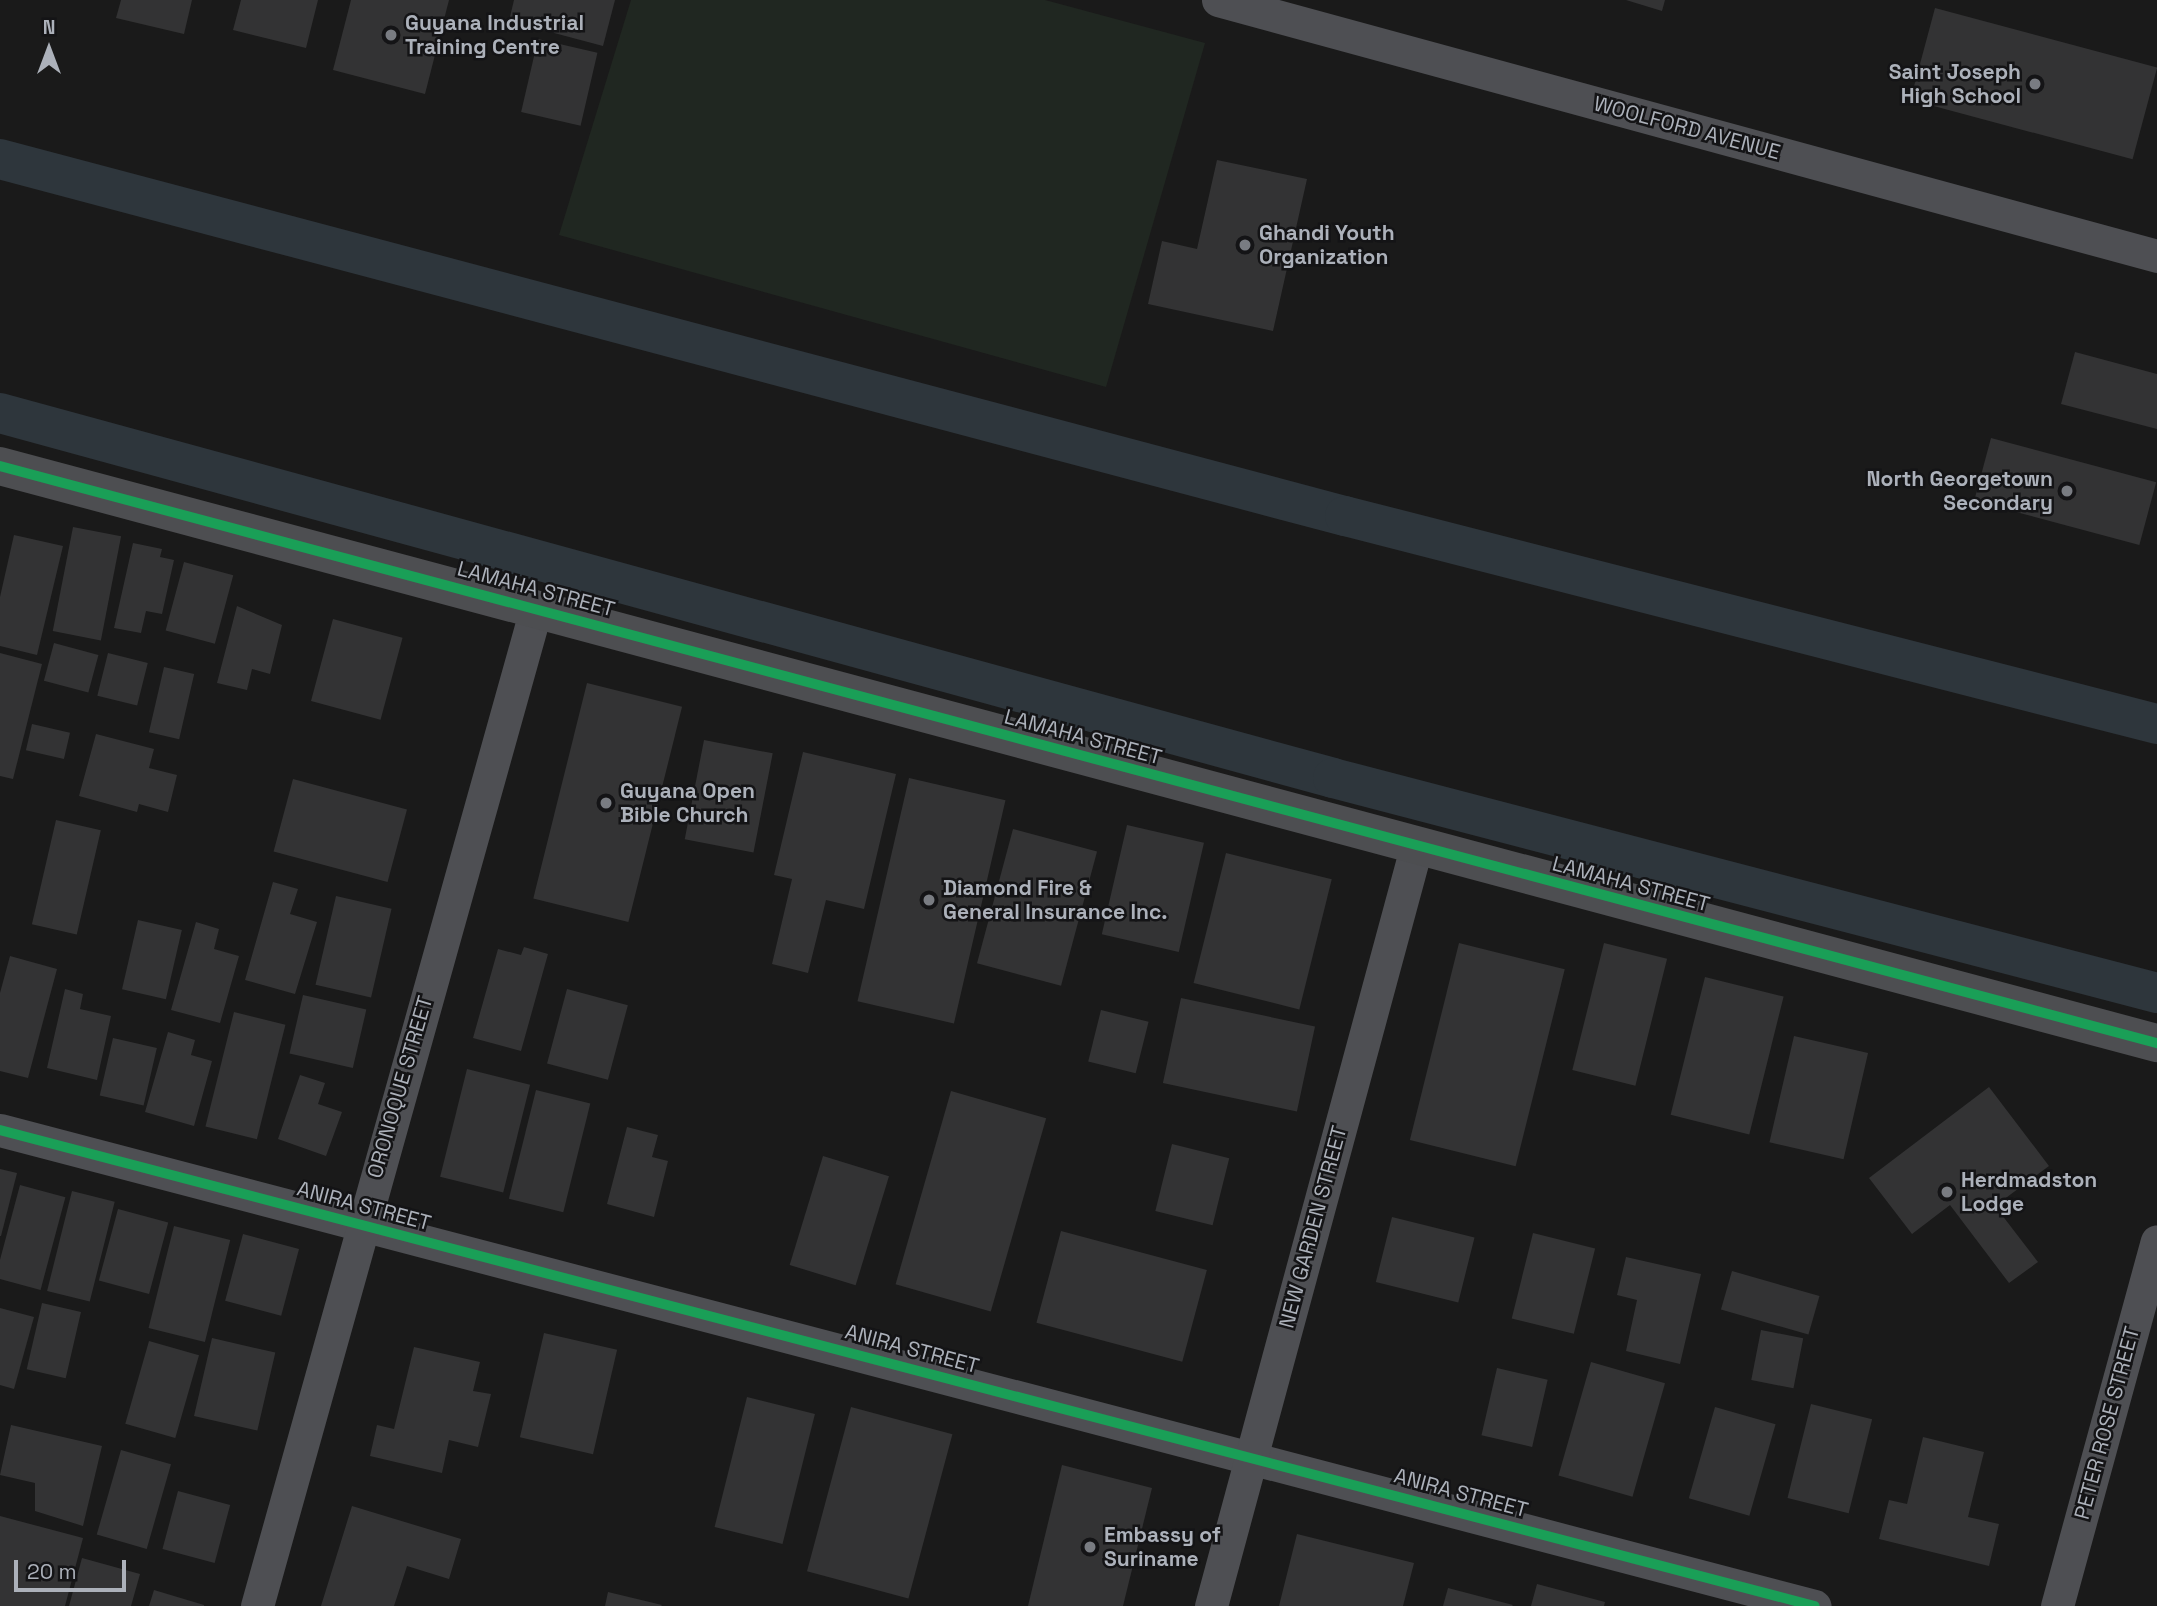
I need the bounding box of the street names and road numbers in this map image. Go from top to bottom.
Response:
street label: WOOLFORD AVENUE [1591,91,1783,165]
street label: LAMAHA STREET [454,556,618,622]
street label: LAMAHA STREET [1001,704,1165,770]
street label: LAMAHA STREET [1549,851,1713,917]
street label: ORONOQUE STREET [362,993,438,1181]
street label: NEW GARDEN STREET [1274,1123,1352,1331]
street label: ANIRA STREET [294,1176,434,1236]
street label: ANIRA STREET [842,1319,982,1379]
street label: PETER ROSE STREET [2069,1324,2145,1522]
street label: ANIRA STREET [1391,1463,1531,1523]

